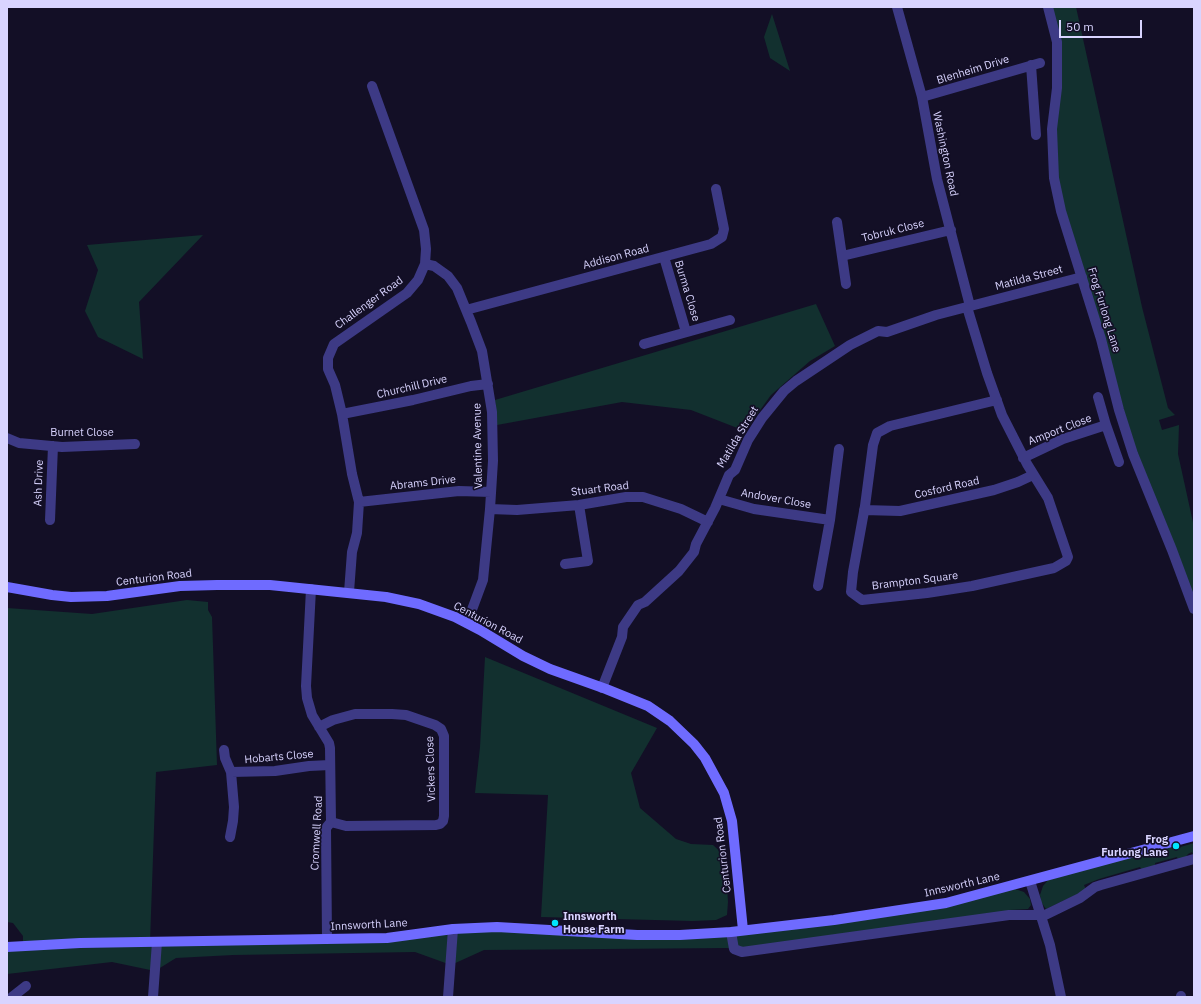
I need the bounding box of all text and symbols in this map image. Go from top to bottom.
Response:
scale bar [1061,12,1144,38]
text: 50 m [1066,19,1094,34]
street label: Blenheim Drive [935,53,1011,87]
street label: Washington Road [930,111,960,197]
street label: Tobruk Close [860,217,926,245]
street label: Addison Road [581,242,651,272]
street label: Burma Close [671,259,703,323]
street label: Matilda Street [994,263,1064,293]
street label: Frog Furlong Lane [1085,266,1123,354]
street label: Challenger Road [332,274,406,332]
street label: Churchill Drive [375,372,449,402]
street label: Valentine Avenue [471,403,485,489]
street label: Matilda Street [714,404,762,470]
street label: Amport Close [1026,412,1094,448]
street label: Burnet Close [50,426,114,440]
street label: Ash Drive [32,459,46,507]
street label: Abrams Drive [389,473,457,493]
street label: Cosford Road [913,474,981,502]
street label: Stuart Road [570,479,630,499]
street label: Andover Close [740,486,812,512]
street label: Centurion Road [115,567,193,589]
street label: Brampton Square [871,569,959,593]
street label: Centurion Road [451,599,525,647]
street label: Vickers Close [423,736,439,802]
street label: Hobarts Close [244,747,314,767]
street label: Cromwell Road [308,795,326,871]
street label: Centurion Road [712,816,734,894]
place label: Frog Furlong Lane [1101,833,1168,859]
marker: Frog Furlong Lane [1171,841,1181,851]
street label: Innsworth Lane [923,870,1001,900]
place label: Innsworth House Farm [563,910,625,936]
street label: Innsworth Lane [330,916,408,934]
marker: Innsworth House Farm [550,918,560,928]

